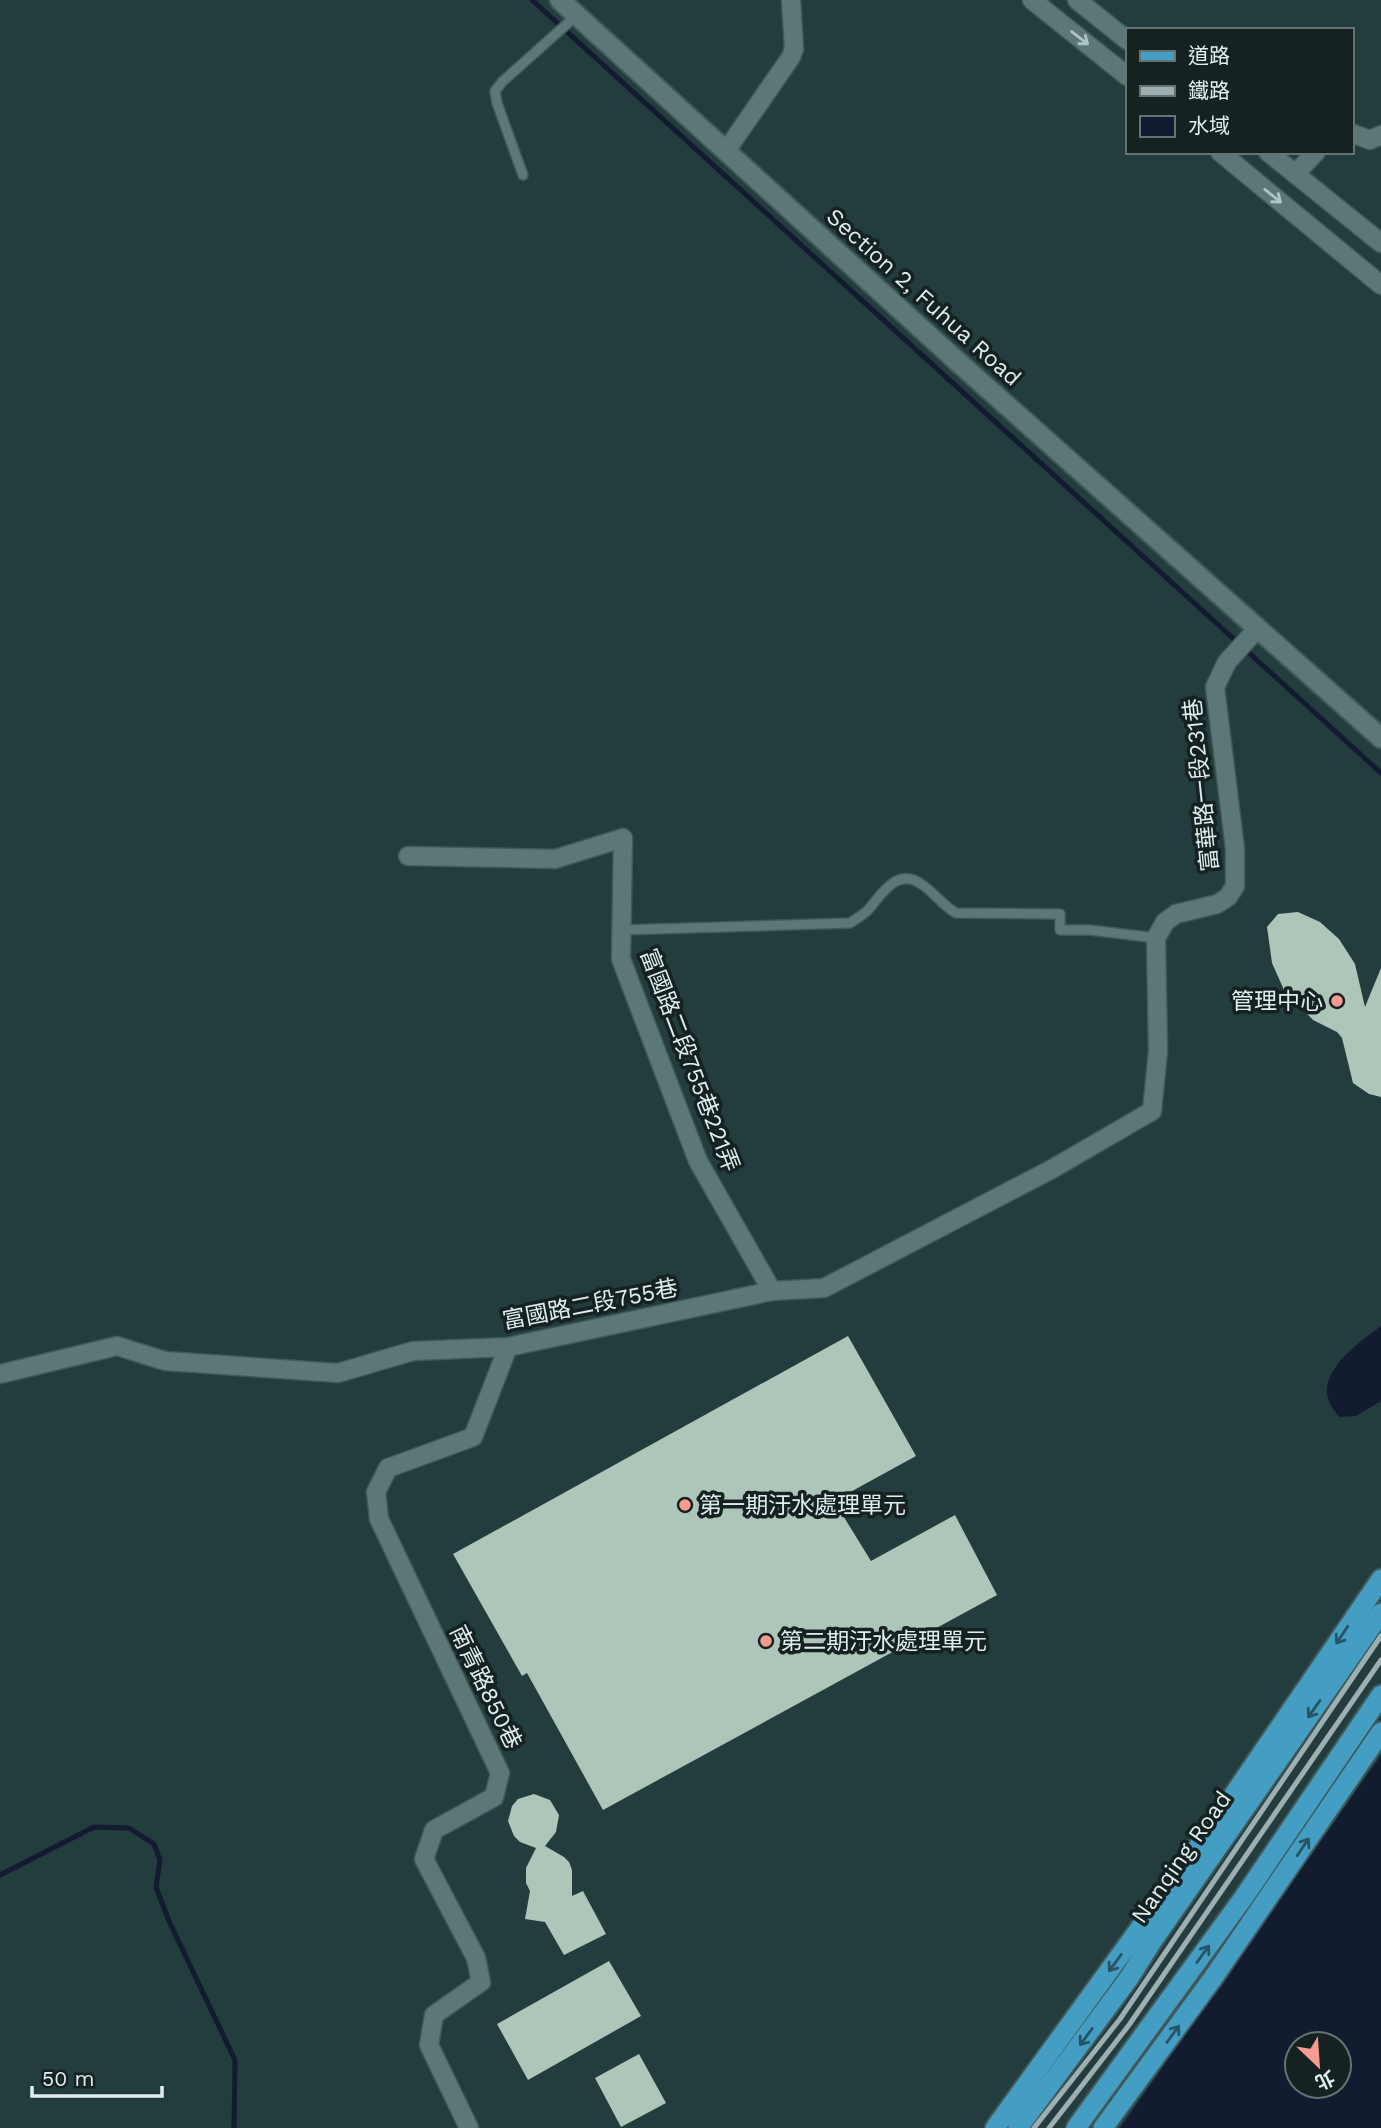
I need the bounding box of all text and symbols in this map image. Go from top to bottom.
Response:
legend [1126,28,1353,154]
one-way arrow [1070,30,1088,46]
text: 道路 [1188,43,1230,68]
text: 鐵路 [1188,78,1230,103]
text: 水域 [1188,113,1230,138]
one-way arrow [1264,187,1282,203]
street label: Section 2, Fuhua Road [821,203,1026,392]
street label: 富華路一段231巷 [1179,697,1224,873]
street label: 富國路二段755巷221弄 [635,945,745,1175]
place label: 管理中心 [1231,988,1323,1015]
marker: 管理中心 [1329,993,1345,1009]
street label: 富國路二段755巷 [500,1274,680,1335]
place label: 第一期汙水處理單元 [699,1492,906,1519]
marker: 第一期汙水處理單元 [677,1497,693,1513]
street label: 南青路850巷 [444,1621,527,1753]
one-way arrow [1335,1625,1349,1644]
place label: 第二期汙水處理單元 [780,1628,987,1655]
marker: 第二期汙水處理單元 [758,1633,774,1649]
one-way arrow [1307,1699,1321,1718]
street label: Nanqing Road [1126,1786,1237,1929]
one-way arrow [1295,1838,1310,1857]
one-way arrow [1196,1945,1210,1964]
one-way arrow [1108,1953,1122,1972]
one-way arrow [1165,2025,1180,2044]
one-way arrow [1079,2027,1093,2046]
north arrow [1283,2030,1353,2100]
scale bar [32,2054,161,2098]
text: 50 m [42,2066,94,2091]
text: 北 [1311,2066,1338,2094]

